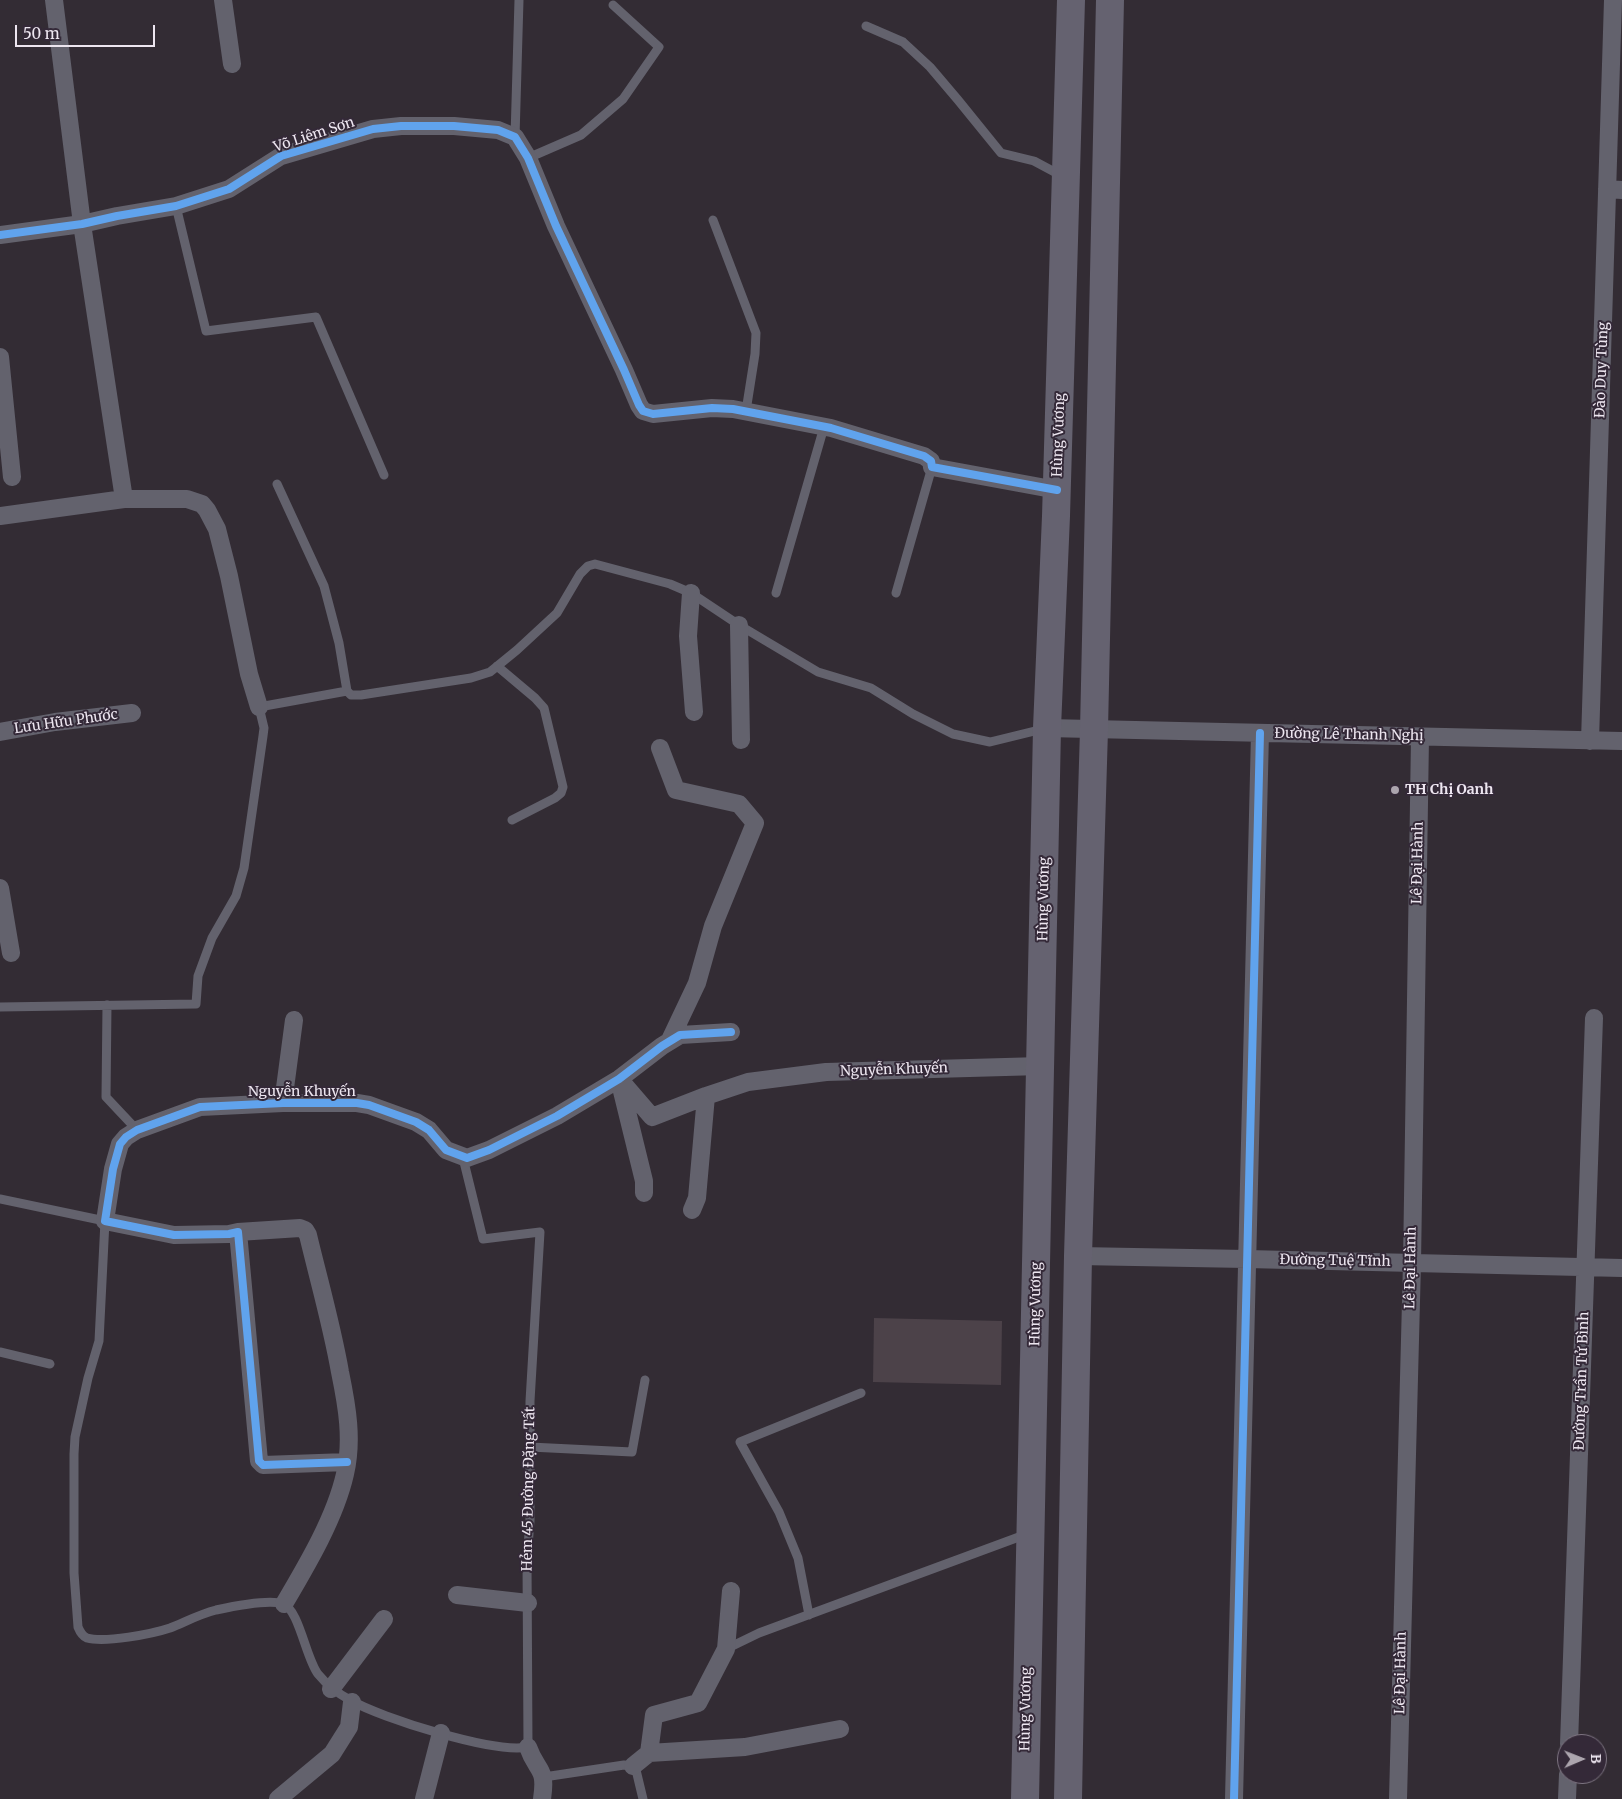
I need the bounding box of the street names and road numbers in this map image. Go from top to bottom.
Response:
street label: Võ Liêm Sơn [271,114,357,156]
street label: Đào Duy Tùng [1592,322,1612,418]
street label: Hùng Vương [1049,393,1069,477]
street label: Lưu Hữu Phước [13,706,119,738]
street label: Đường Lê Thanh Nghị [1274,725,1424,745]
street label: Lê Đại Hành [1409,822,1427,904]
street label: Hùng Vương [1035,857,1053,941]
street label: Nguyễn Khuyến [840,1060,948,1080]
street label: Nguyễn Khuyến [248,1084,356,1100]
street label: Lê Đại Hành [1402,1227,1420,1309]
street label: Đường Tuệ Tĩnh [1279,1252,1391,1270]
street label: Hùng Vương [1027,1262,1045,1346]
street label: Đường Trần Tử Bình [1571,1311,1593,1451]
street label: Hẻm 45 Đường Đặng Tất [519,1407,539,1571]
street label: Lê Đại Hành [1392,1632,1410,1714]
street label: Hùng Vương [1017,1667,1035,1751]

